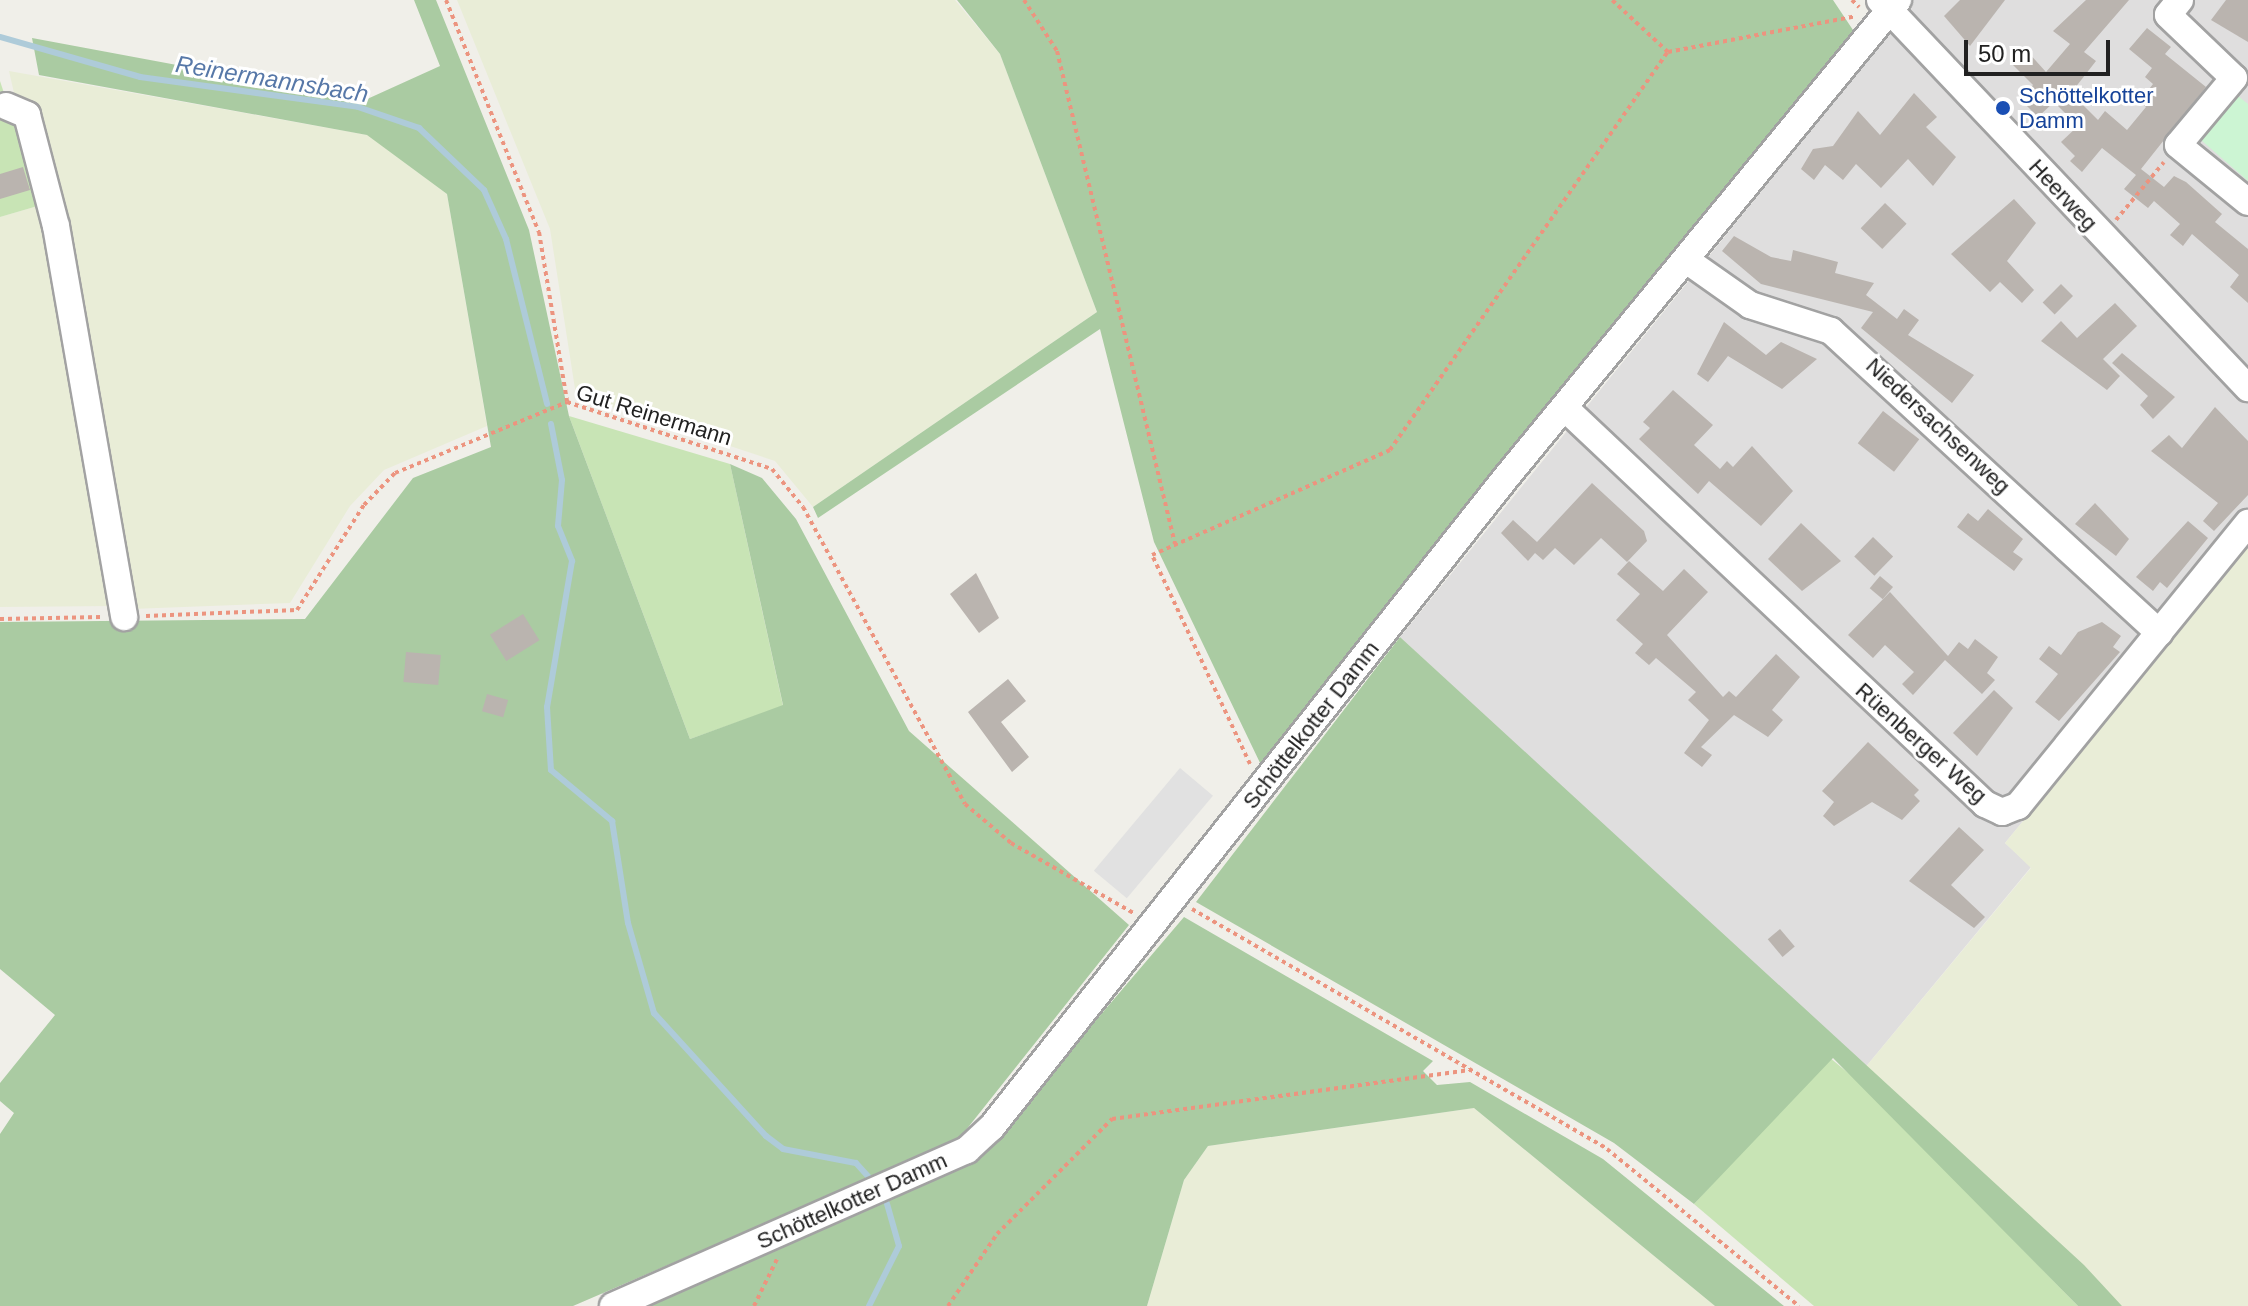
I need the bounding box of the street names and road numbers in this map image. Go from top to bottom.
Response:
street label: Heerweg [2023,154,2103,236]
street label: Niedersachsenweg [1861,353,2015,499]
street label: Gut Reinermann [573,379,735,451]
street label: Schöttelkotter Damm [1237,636,1385,814]
street label: Rüenberger Weg [1850,677,1992,809]
street label: Schöttelkotter Damm [753,1147,951,1255]

